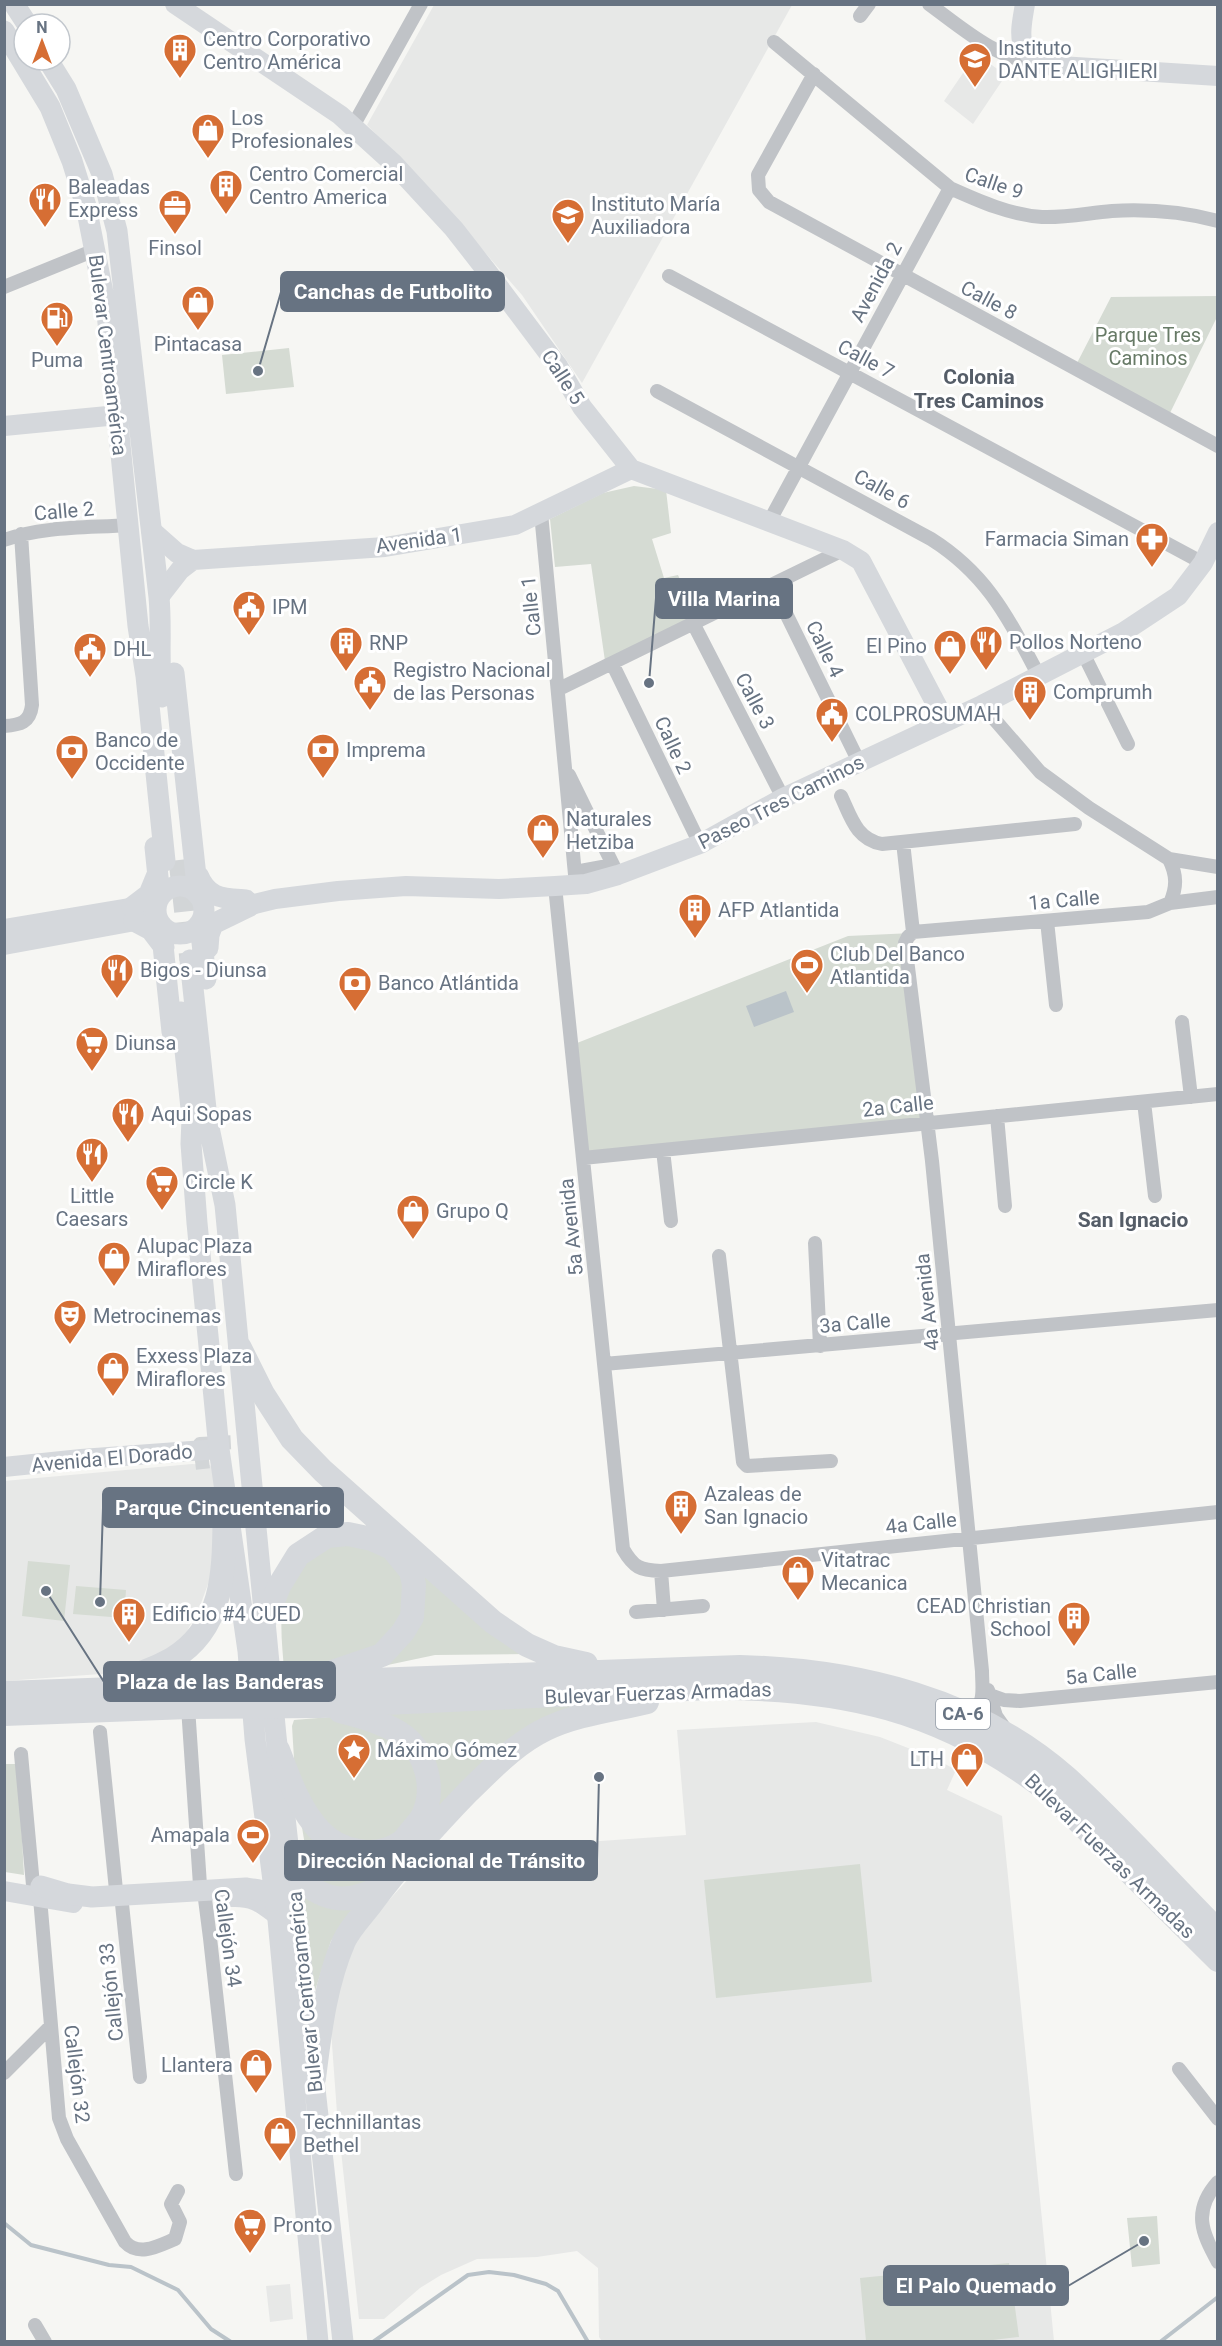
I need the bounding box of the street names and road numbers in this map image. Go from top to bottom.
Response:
street label: Calle 9 [962,162,1026,204]
street label: Avenida 2 [845,238,907,326]
street label: Bulevar Centroamérica [84,253,132,457]
street label: Calle 8 [957,275,1021,325]
street label: Calle 7 [834,334,898,384]
street label: Calle 5 [536,345,590,409]
street label: Calle 6 [850,464,914,514]
street label: Calle 2 [33,496,95,526]
street label: Avenida 1 [374,522,464,558]
street label: Calle 1 [516,575,546,637]
street label: Calle 4 [801,617,849,681]
street label: Calle 3 [730,669,780,733]
street label: Calle 2 [649,713,697,777]
street label: Paseo Tres Caminos [694,750,868,854]
street label: 1a Calle [1027,885,1101,915]
street label: 2a Calle [861,1090,935,1122]
street label: 5a Avenida [554,1177,588,1277]
street label: 4a Avenida [910,1252,944,1352]
street label: 3a Calle [818,1308,892,1338]
street label: Avenida El Dorado [31,1439,193,1477]
street label: 4a Calle [884,1507,958,1539]
street label: 5a Calle [1064,1658,1138,1690]
street label: Bulevar Fuerzas Armadas [544,1677,772,1709]
road number: CA-6 [936,1699,990,1729]
street label: Bulevar Fuerzas Armadas [1020,1769,1200,1943]
street label: Callejón 34 [209,1887,247,1989]
street label: Bulevar Centroamérica [282,1890,328,2094]
street label: Callejón 33 [94,1942,128,2042]
street label: Callejón 32 [59,2023,95,2125]

